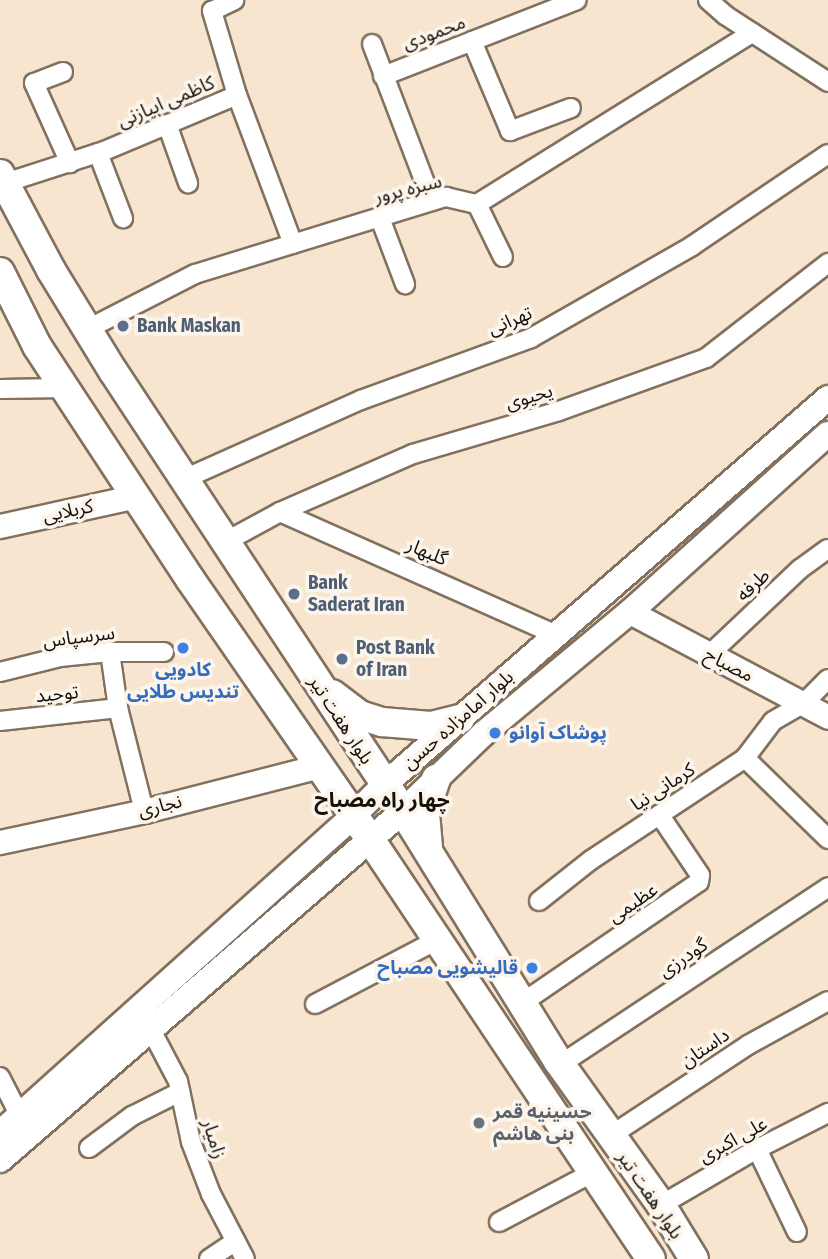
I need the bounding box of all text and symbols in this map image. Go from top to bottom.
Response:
street label: محمودی [399,11,469,55]
street label: کاظمی ابیازنی [114,71,218,133]
street label: سبزه پرور [372,170,444,208]
street label: تهرانی [484,302,536,340]
place label: Bank Maskan [137,315,241,337]
marker: Bank Maskan [115,318,131,334]
street label: یحیوی [503,379,555,415]
street label: کربلایی [41,495,95,527]
street label: گلبهار [403,533,451,571]
street label: طرفه [731,564,775,606]
place label: Bank Saderat Iran [308,572,405,616]
marker: Bank Saderat Iran [286,586,302,602]
street label: سرسپاس [42,621,116,653]
place label: Post Bank of Iran [356,637,435,681]
marker: کادویی تندیس طلایی [175,640,191,656]
street label: مصباح [701,643,757,687]
marker: Post Bank of Iran [334,651,350,667]
place label: کادویی تندیس طلایی [127,659,239,703]
street label: بلوار امامزاده حسن [398,666,518,774]
street label: بلوار هفت تیر [304,671,378,769]
street label: توحید [34,680,80,708]
place label: پوشاک آوانو [509,722,607,744]
marker: پوشاک آوانو [487,725,503,741]
street label: کرمانی نیا [627,758,699,816]
district label: چهار راه مصباح [314,787,450,813]
street label: نجاری [136,790,184,822]
street label: عظیمی [604,878,662,928]
street label: گودرزی [654,933,712,983]
place label: قالیشویی مصباح [377,957,518,979]
marker: قالیشویی مصباح [524,960,540,976]
street label: داستان [676,1023,734,1073]
place label: حسینیه قمر بنی هاشم [493,1101,592,1145]
street label: علی اکبری [695,1112,771,1168]
marker: حسینیه قمر بنی هاشم [471,1115,487,1131]
street label: زامیار [197,1116,231,1162]
street label: بلوار هفت تیر [612,1147,688,1243]

